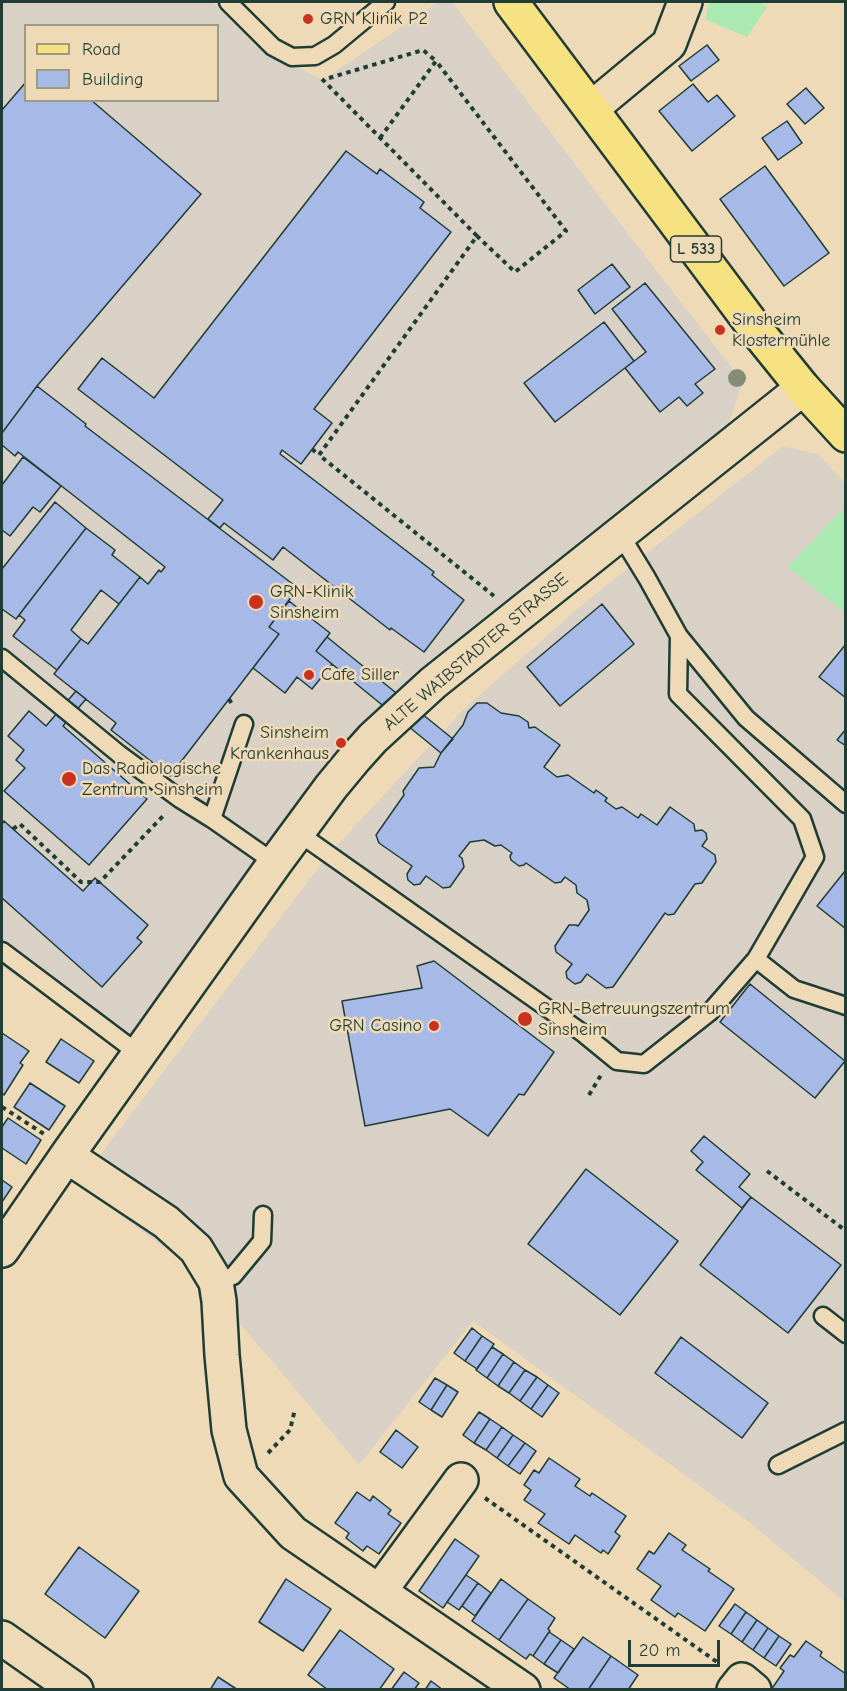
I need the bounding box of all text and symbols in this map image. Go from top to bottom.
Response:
place label: GRN Klinik P2 [320,8,428,30]
marker: GRN Klinik P2 [301,12,315,26]
legend [24,24,219,102]
text: Road [82,39,121,60]
text: Building [82,69,144,90]
road number: L 533 [670,236,722,262]
place label: Sinsheim Klostermühle [732,309,830,352]
marker: Sinsheim Klostermühle [713,323,727,337]
street label: ALTE WAIBSTADTER STRASSE [379,568,573,736]
place label: GRN-Klinik Sinsheim [270,581,354,624]
marker: GRN-Klinik Sinsheim [247,593,265,611]
place label: Cafe Siller [321,664,399,686]
marker: Cafe Siller [302,668,316,682]
place label: Sinsheim Krankenhaus [230,722,329,764]
marker: Sinsheim Krankenhaus [334,736,348,750]
place label: Das Radiologische Zentrum Sinsheim [82,758,223,800]
marker: Das Radiologische Zentrum Sinsheim [60,770,78,788]
place label: GRN-Betreuungszentrum Sinsheim [538,998,730,1040]
marker: GRN-Betreuungszentrum Sinsheim [516,1010,534,1028]
place label: GRN Casino [329,1015,422,1037]
marker: GRN Casino [427,1019,441,1033]
scale bar [631,1628,722,1666]
text: 20 m [639,1640,680,1661]

